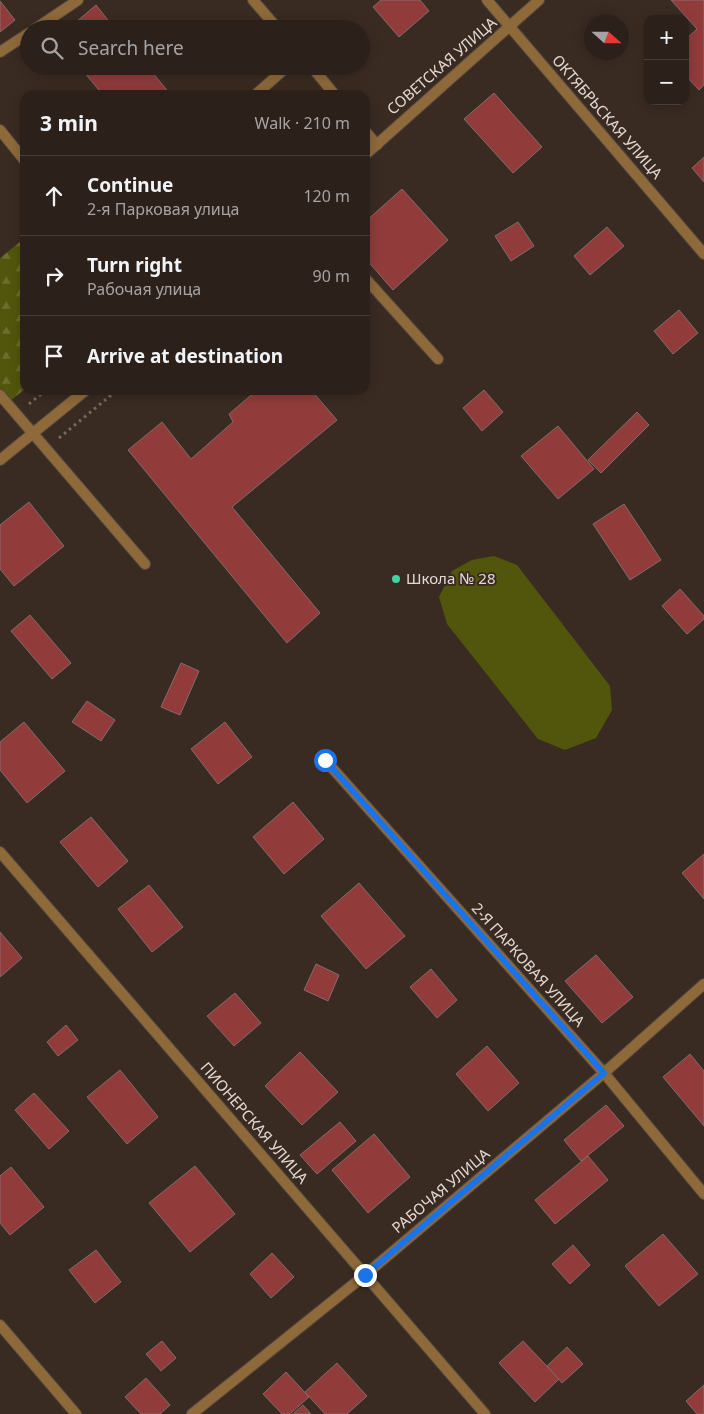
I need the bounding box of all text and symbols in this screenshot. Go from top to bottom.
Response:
street label: СОВЕТСКАЯ УЛИЦА [382,12,501,118]
north arrow [584,15,629,60]
map controls [644,15,689,105]
button: + [644,15,689,60]
search box [20,20,370,75]
icon: search [38,34,66,62]
text: Search here [78,35,184,61]
street label: ОКТЯБРЬСКАЯ УЛИЦА [548,50,668,183]
button: − [644,60,689,105]
text: 3 min [40,109,98,137]
text: Walk · 210 m [255,112,350,134]
text: Continue [87,172,173,198]
icon: ahead [40,182,68,210]
text: 120 m [303,185,350,207]
text: 2-я Парковая улица [87,198,239,220]
text: Turn right [87,252,182,278]
icon: right [40,262,68,290]
text: 90 m [313,265,350,287]
text: Рабочая улица [87,278,201,300]
icon: arrive [40,342,68,370]
text: Arrive at destination [87,343,283,369]
place label: Школа № 28 [406,568,496,588]
marker: Школа № 28 [390,573,402,585]
route start [314,749,337,772]
street label: 2-Я ПАРКОВАЯ УЛИЦА [468,898,590,1031]
street label: ПИОНЕРСКАЯ УЛИЦА [196,1057,313,1188]
street label: РАБОЧАЯ УЛИЦА [387,1143,494,1237]
route end [354,1264,377,1287]

